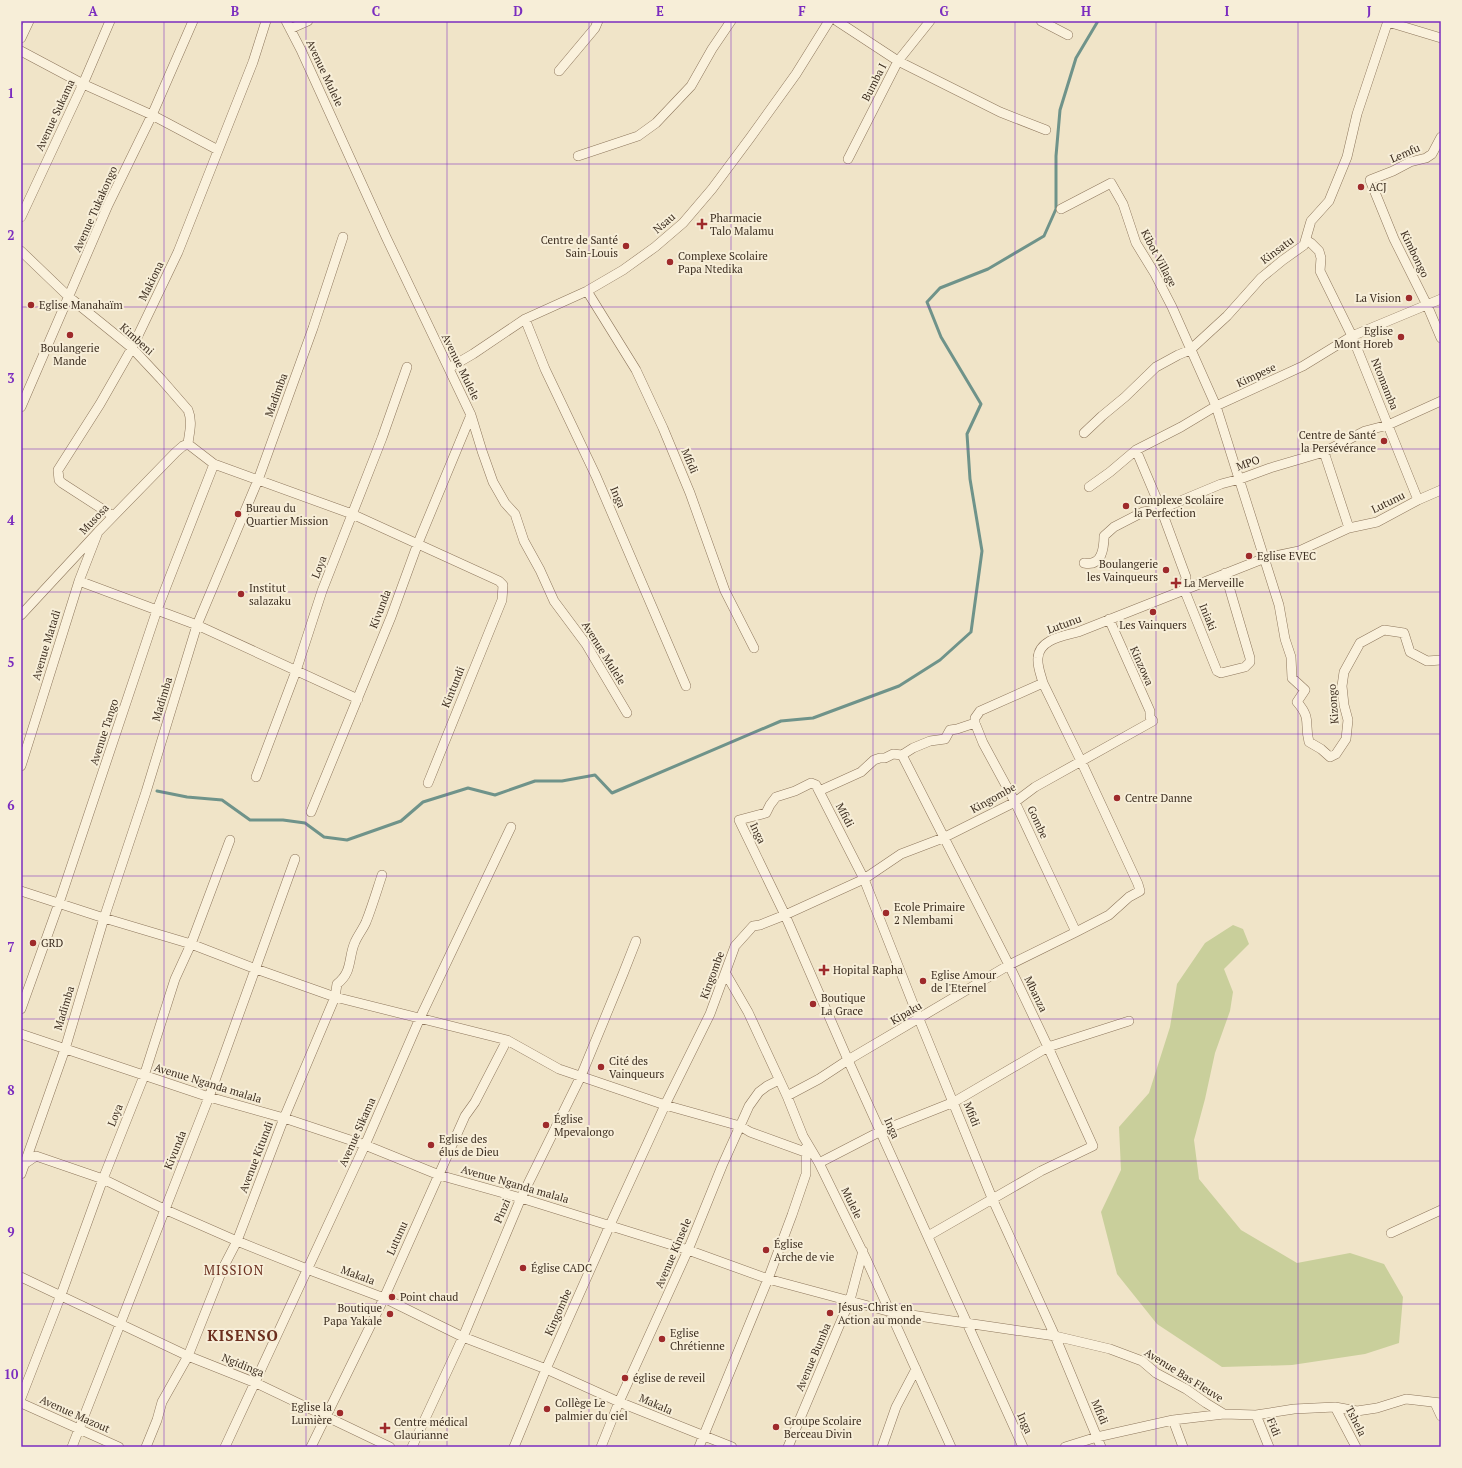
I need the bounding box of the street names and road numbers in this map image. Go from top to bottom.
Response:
street label: Avenue Mulele [303,37,347,109]
street label: Bumba I [859,61,890,103]
street label: Avenue Sukama [32,77,78,153]
street label: Lemfu [1388,140,1423,166]
street label: Avenue Tukakongo [70,164,120,254]
street label: Nsau [650,209,678,236]
street label: Kibot Village [1138,227,1180,290]
street label: Kimbongo [1398,228,1432,280]
street label: Kinsatu [1258,233,1297,267]
street label: Makiona [135,259,167,303]
street label: Kimbeni [117,320,157,358]
street label: Avenue Mulele [439,331,483,403]
street label: Ntomamba [1368,356,1402,412]
street label: Kimpese [1234,360,1278,390]
street label: Madimba [262,371,291,419]
street label: Mfidi [679,446,701,476]
street label: MPO [1234,452,1262,474]
street label: Inga [607,484,629,510]
street label: Lutunu [1369,488,1408,516]
street label: Musosa [76,500,112,537]
street label: Loya [308,553,330,580]
street label: Kivunda [366,587,394,630]
street label: Iniaki [1196,601,1220,633]
street label: Avenue Matadi [29,608,63,682]
street label: Lutunu [1045,611,1084,637]
street label: Avenue Mulele [579,619,629,688]
street label: Kinzowa [1127,644,1157,688]
street label: Kintundi [438,664,468,710]
street label: Madimba [149,675,175,723]
street label: Kizongo [1325,683,1341,725]
street label: Avenue Tango [87,697,121,767]
street label: Kingombe [968,780,1019,816]
street label: Mfidi [833,800,857,830]
street label: Gombe [1024,803,1052,841]
street label: Inga [747,820,769,846]
street label: Kingombe [697,949,727,1001]
street label: Mbanza [1021,974,1051,1015]
street label: Madimba [51,984,77,1032]
street label: Kipaku [888,998,925,1028]
street label: Avenue Nganda malala [153,1060,264,1106]
street label: Avenue Sikama [336,1095,379,1169]
street label: Mfidi [961,1100,983,1128]
street label: Loya [104,1101,126,1128]
street label: Inga [881,1115,903,1141]
street label: Avenue Kitundi [236,1119,276,1195]
street label: Kivunda [161,1128,189,1171]
street label: Avenue Nganda malala [459,1162,571,1206]
street label: Mulele [838,1185,866,1222]
street label: Pinzi [491,1197,513,1225]
street label: Avenue Kinsele [652,1215,694,1290]
street label: Lutunu [383,1218,411,1257]
street label: Makala [339,1262,377,1288]
street label: Kingombe [541,1286,575,1338]
street label: Avenue Bumba [792,1320,834,1393]
street label: Avenue Bas Fleuve [1142,1345,1226,1405]
street label: Ngidinga [220,1350,267,1380]
street label: Makala [637,1391,675,1417]
street label: Avenue Mazout [38,1392,112,1436]
street label: Mfidi [1089,1397,1111,1427]
street label: Tshela [1342,1404,1370,1439]
street label: Inga [1014,1410,1036,1436]
street label: Fidi [1264,1416,1284,1438]

